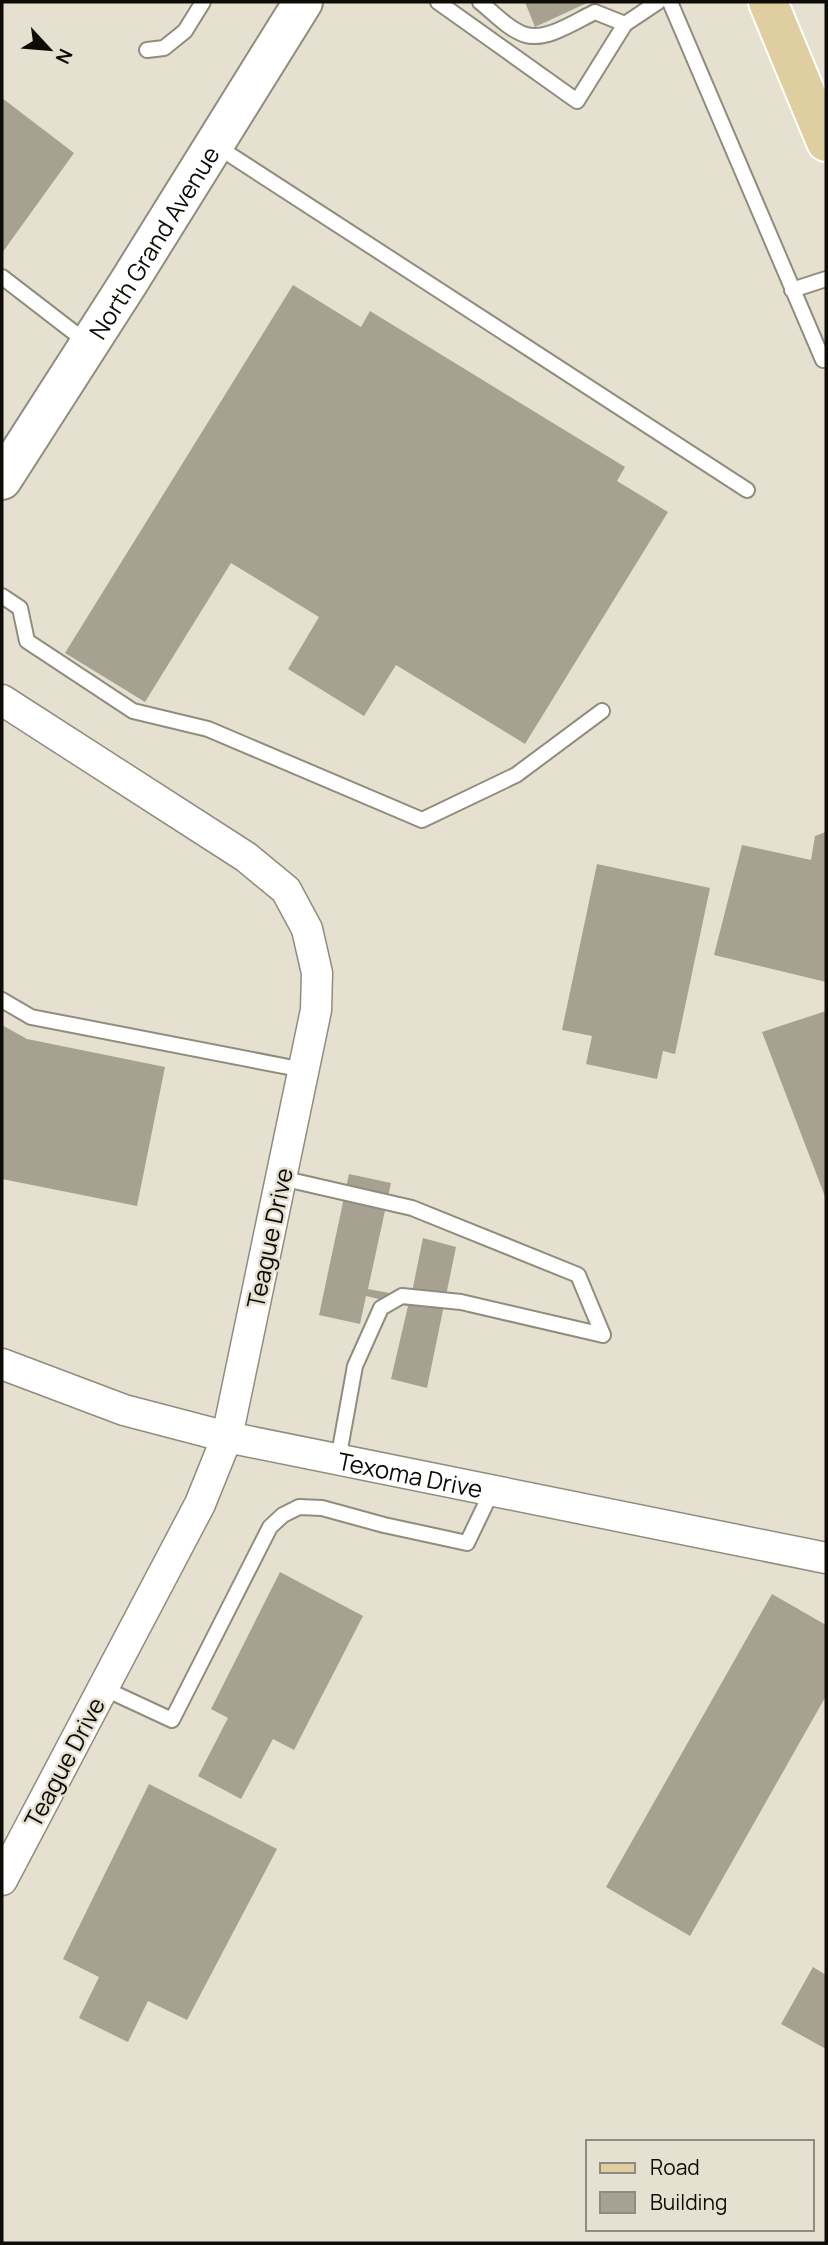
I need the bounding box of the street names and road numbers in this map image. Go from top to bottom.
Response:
street label: North Grand Avenue [80,139,226,345]
street label: Teague Drive [238,1165,300,1311]
street label: Texoma Drive [335,1443,486,1505]
street label: Teague Drive [16,1691,112,1833]

